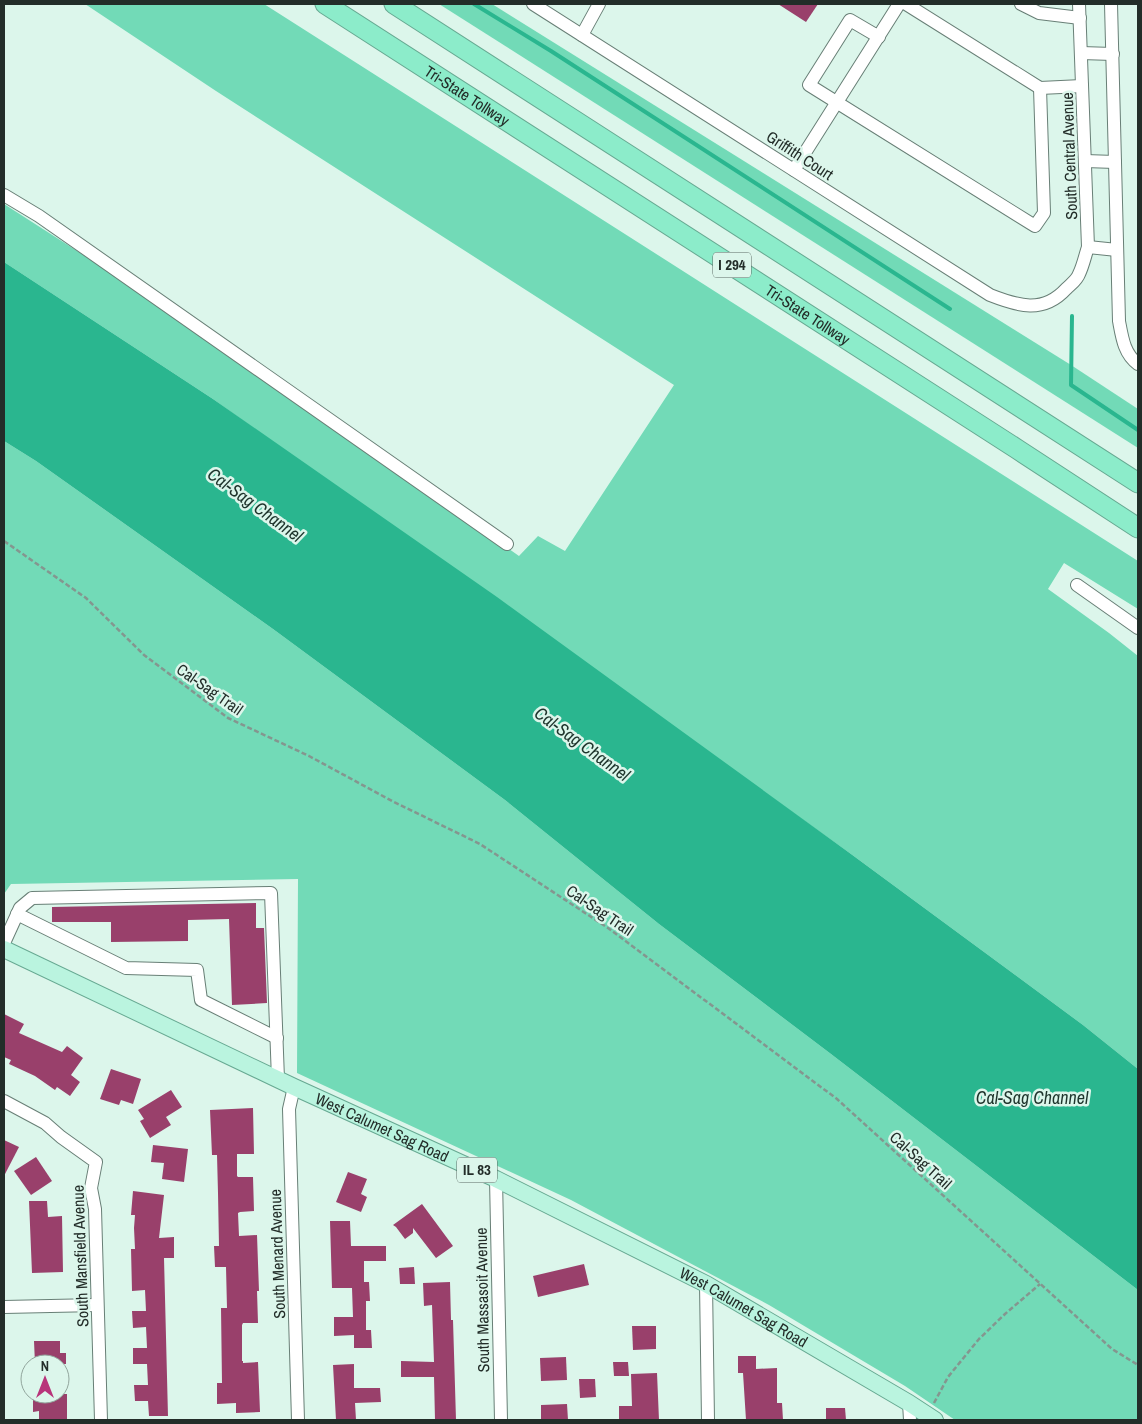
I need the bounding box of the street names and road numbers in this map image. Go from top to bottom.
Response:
street label: Tri-State Tollway [420,60,514,131]
street label: South Central Avenue [1056,92,1082,220]
street label: Griffith Court [762,125,838,185]
road number: I 294 [713,252,751,278]
street label: Tri-State Tollway [761,279,855,350]
street label: Cal-Sag Trail [172,658,248,720]
street label: Cal-Sag Trail [562,879,638,941]
street label: West Calumet Sag Road [312,1087,452,1167]
street label: Cal-Sag Trail [885,1126,957,1194]
road number: IL 83 [457,1158,497,1182]
street label: South Mansfield Avenue [67,1185,93,1327]
street label: South Menard Avenue [264,1189,290,1319]
street label: South Massasoit Avenue [470,1227,494,1373]
street label: West Calumet Sag Road [676,1262,812,1352]

